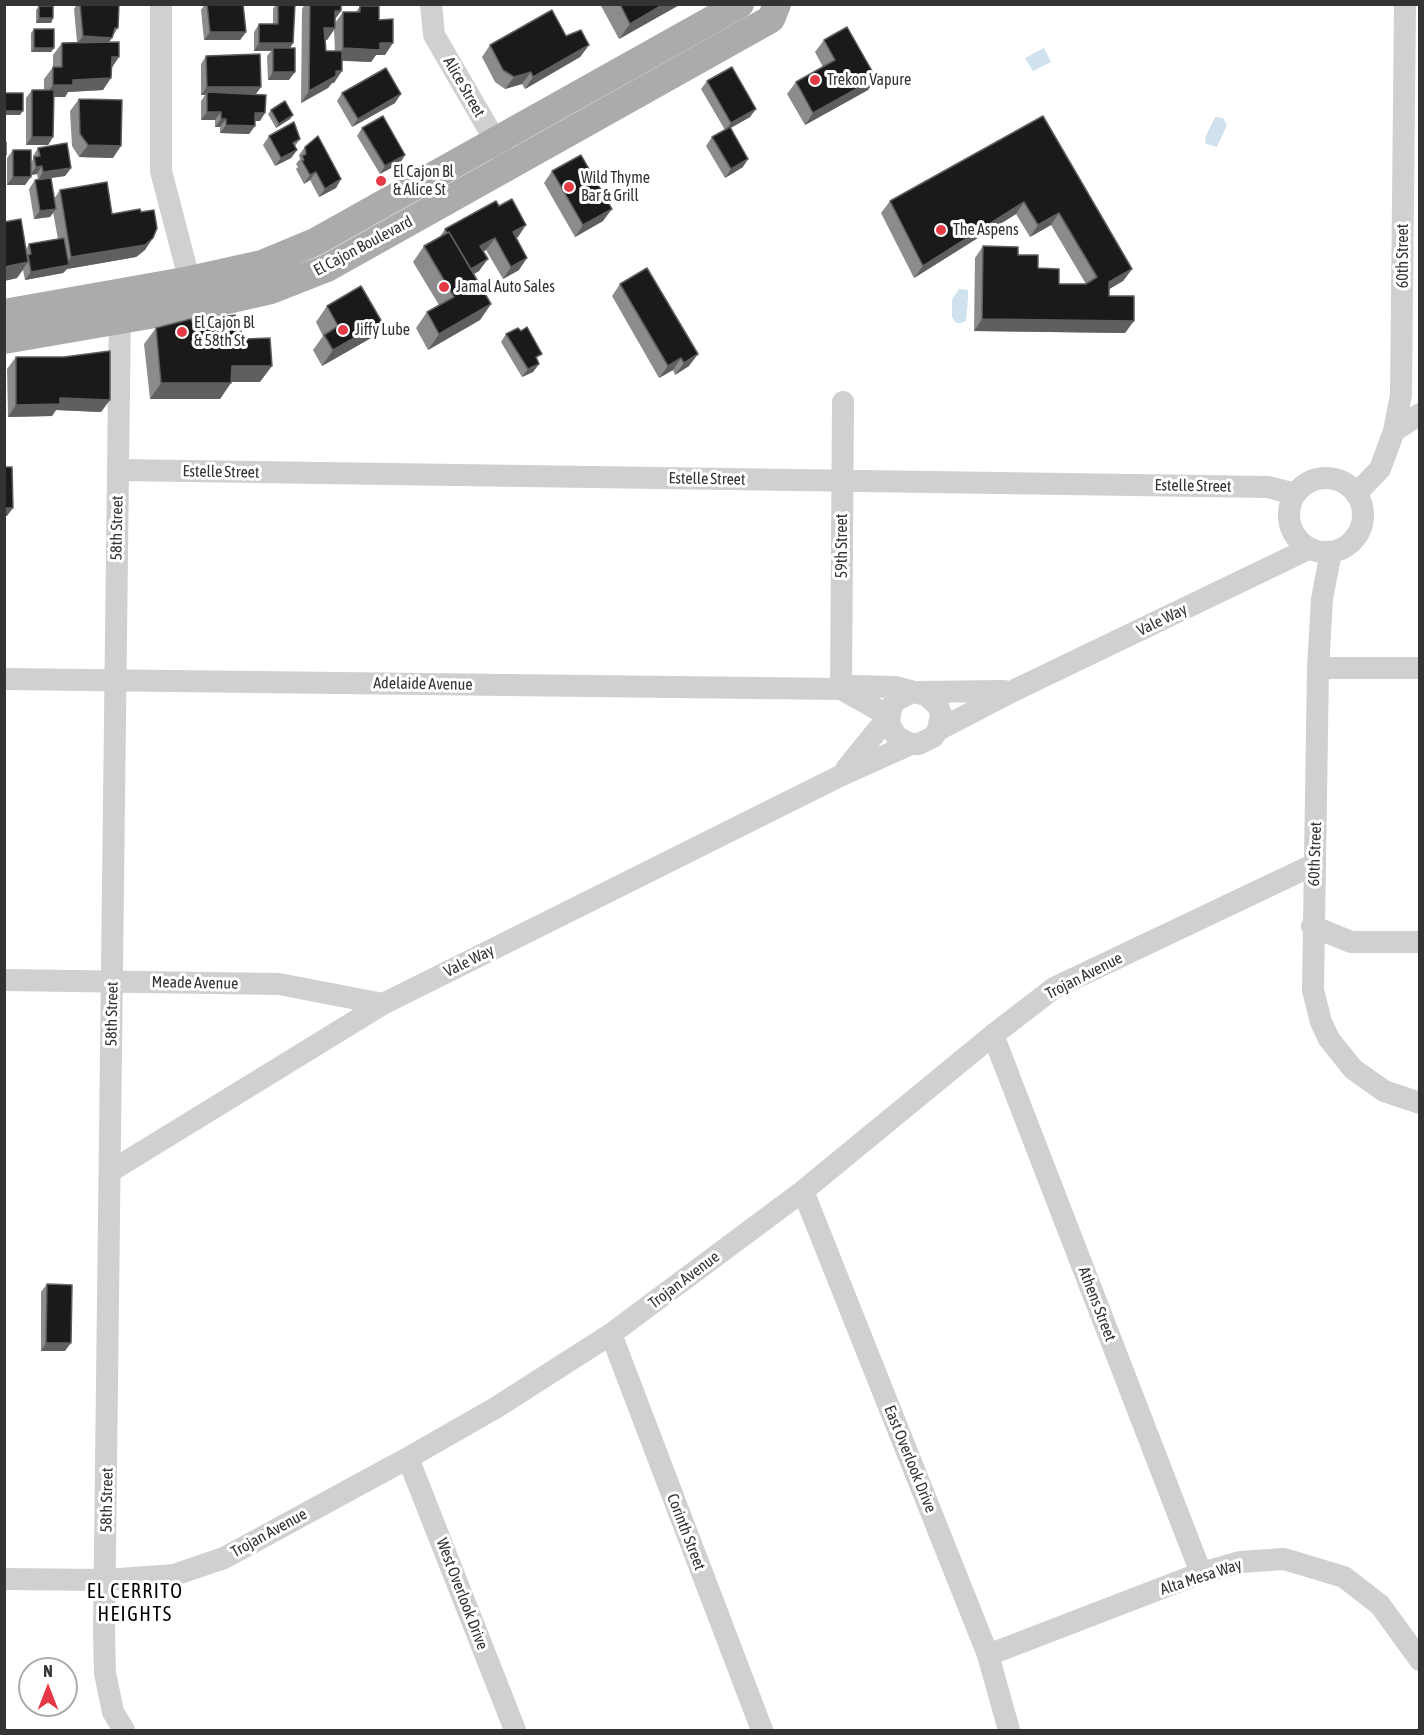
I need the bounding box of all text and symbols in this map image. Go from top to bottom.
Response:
street label: Alice Street [439,54,489,120]
place label: Trekon Vapure [827,70,911,90]
marker: Trekon Vapure [808,73,822,87]
place label: El Cajon Bl & Alice St [393,162,454,200]
place label: Wild Thyme Bar & Grill [581,168,650,206]
marker: El Cajon Bl & Alice St [374,174,388,188]
marker: Wild Thyme Bar & Grill [562,180,576,194]
street label: El Cajon Boulevard [310,212,416,280]
place label: The Aspens [953,220,1019,240]
marker: The Aspens [934,223,948,237]
street label: 60th Street [1393,224,1413,288]
place label: Jamal Auto Sales [456,277,555,297]
marker: Jamal Auto Sales [437,280,451,294]
place label: El Cajon Bl & 58th St [194,313,255,351]
place label: Jiffy Lube [355,320,410,340]
marker: Jiffy Lube [336,323,350,337]
marker: El Cajon Bl & 58th St [175,325,189,339]
street label: Estelle Street [182,462,260,482]
street label: Estelle Street [668,469,746,489]
street label: Estelle Street [1154,476,1232,496]
street label: 58th Street [107,495,127,561]
street label: 59th Street [832,514,852,578]
street label: Vale Way [1134,600,1190,640]
street label: Adelaide Avenue [373,674,473,694]
street label: 60th Street [1304,821,1326,887]
street label: Vale Way [441,941,497,981]
street label: Trojan Avenue [1042,948,1126,1004]
street label: Meade Avenue [151,973,239,993]
street label: 58th Street [102,981,122,1047]
street label: Trojan Avenue [645,1247,723,1313]
street label: Athens Street [1074,1264,1120,1344]
street label: East Overlook Drive [880,1403,940,1515]
street label: 58th Street [97,1467,117,1533]
street label: Corinth Street [663,1491,709,1573]
street label: Trojan Avenue [228,1504,310,1562]
street label: West Overlook Drive [432,1535,492,1653]
street label: Alta Mesa Way [1158,1555,1244,1599]
district label: EL CERRITO HEIGHTS [87,1580,183,1627]
north arrow [18,1657,78,1717]
text: N [43,1662,53,1680]

